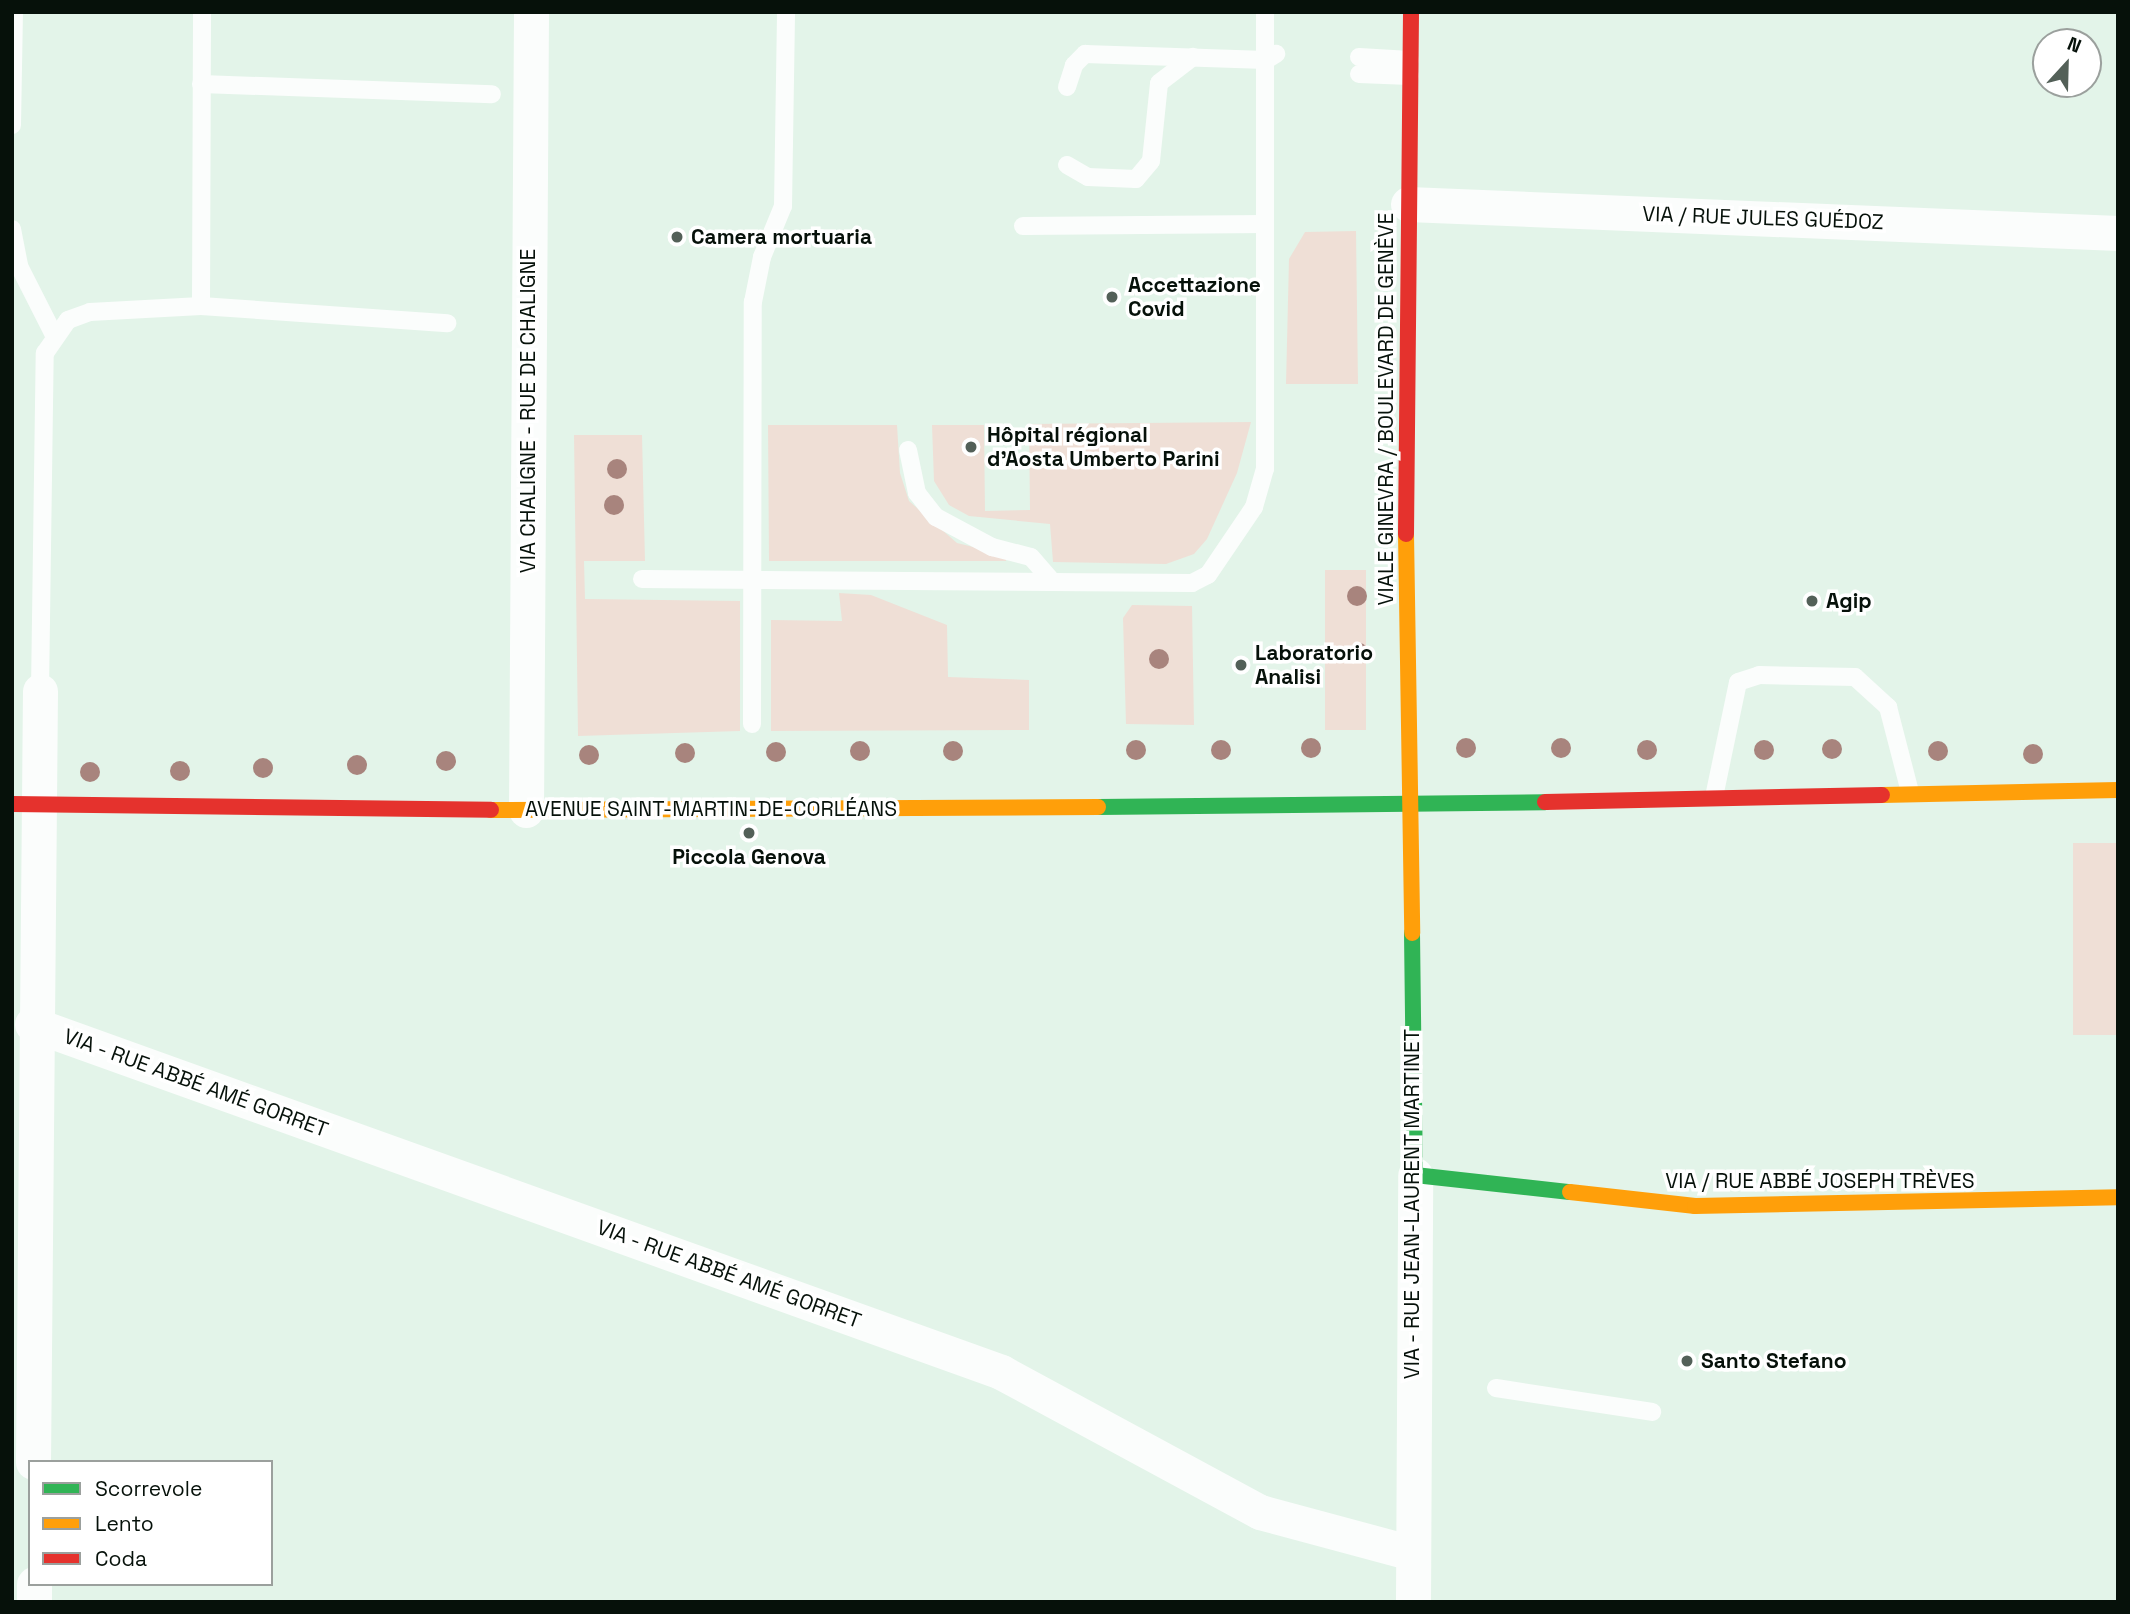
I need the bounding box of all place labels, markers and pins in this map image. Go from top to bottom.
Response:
place label: Camera mortuaria [691,224,872,250]
marker: Camera mortuaria [669,229,685,245]
place label: Accettazione Covid [1128,272,1261,322]
marker: Accettazione Covid [1102,287,1122,307]
place label: Hôpital régional d'Aosta Umberto Parini [987,422,1220,472]
marker: Hôpital régional d'Aosta Umberto Parini [961,437,981,457]
place label: Agip [1826,588,1872,614]
marker: Agip [1804,593,1820,609]
place label: Laboratorio Analisi [1255,640,1373,690]
marker: Laboratorio Analisi [1233,657,1249,673]
marker: Piccola Genova [741,825,757,841]
place label: Piccola Genova [672,844,826,870]
place label: Santo Stefano [1701,1348,1847,1374]
marker: Santo Stefano [1679,1353,1695,1369]

